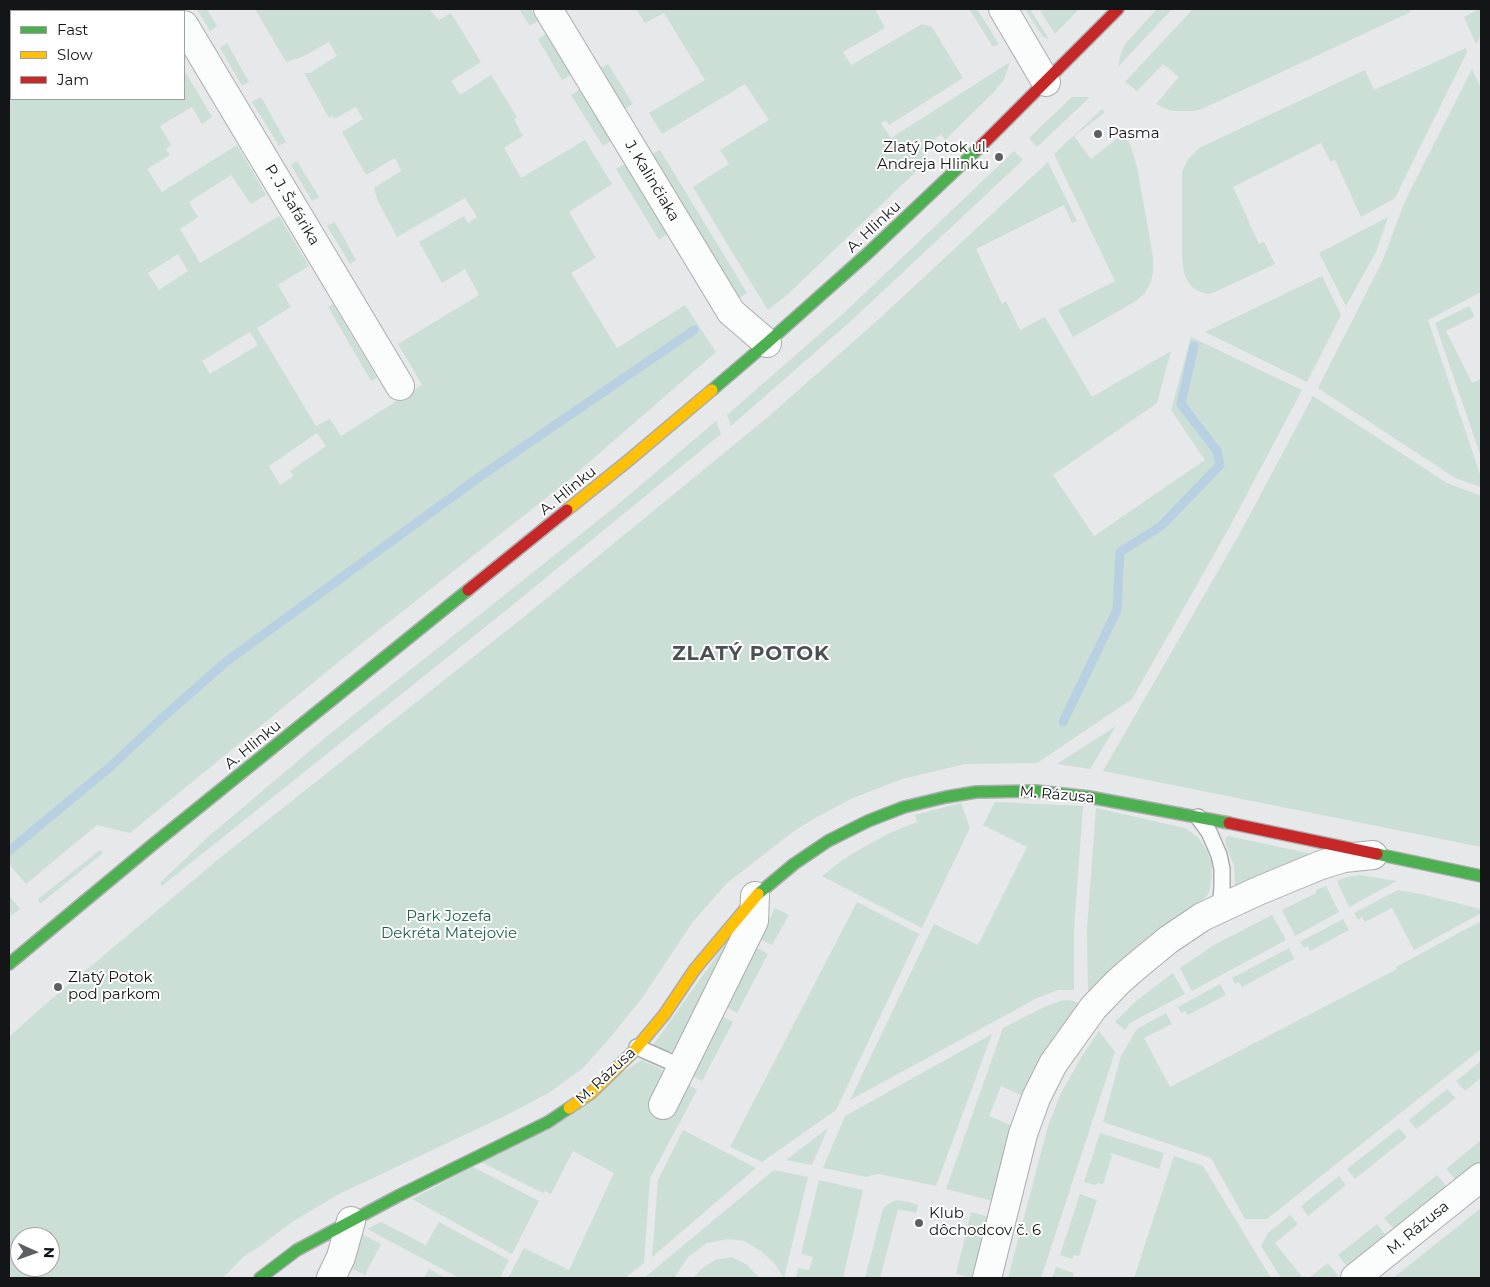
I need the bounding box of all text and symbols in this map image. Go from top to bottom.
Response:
legend [10,10,185,100]
text: Fast [57,20,88,39]
text: Slow [57,45,93,64]
text: Jam [57,70,89,89]
place label: Pasma [1108,125,1159,143]
marker: Pasma [1092,128,1104,140]
street label: J. Kalinčiaka [621,137,683,225]
place label: Zlatý Potok ul. Andreja Hlinku [877,139,989,174]
marker: Zlatý Potok ul. Andreja Hlinku [993,151,1005,163]
street label: P. J. Šafárika [261,161,323,249]
street label: A. Hlinku [843,197,905,257]
street label: A. Hlinku [536,463,600,519]
district label: ZLATÝ POTOK [671,642,831,666]
street label: A. Hlinku [221,717,285,773]
street label: M. Rázusa [1019,783,1095,807]
park label: Park Jozefa Dekréta Matejovie [381,908,517,943]
place label: Zlatý Potok pod parkom [68,969,161,1004]
marker: Zlatý Potok pod parkom [52,981,64,993]
street label: M. Rázusa [572,1044,640,1108]
street label: M. Rázusa [1383,1197,1453,1259]
place label: Klub dôchodcov č. 6 [929,1205,1041,1240]
marker: Klub dôchodcov č. 6 [913,1217,925,1229]
north arrow [10,1227,60,1277]
text: N [40,1247,58,1258]

